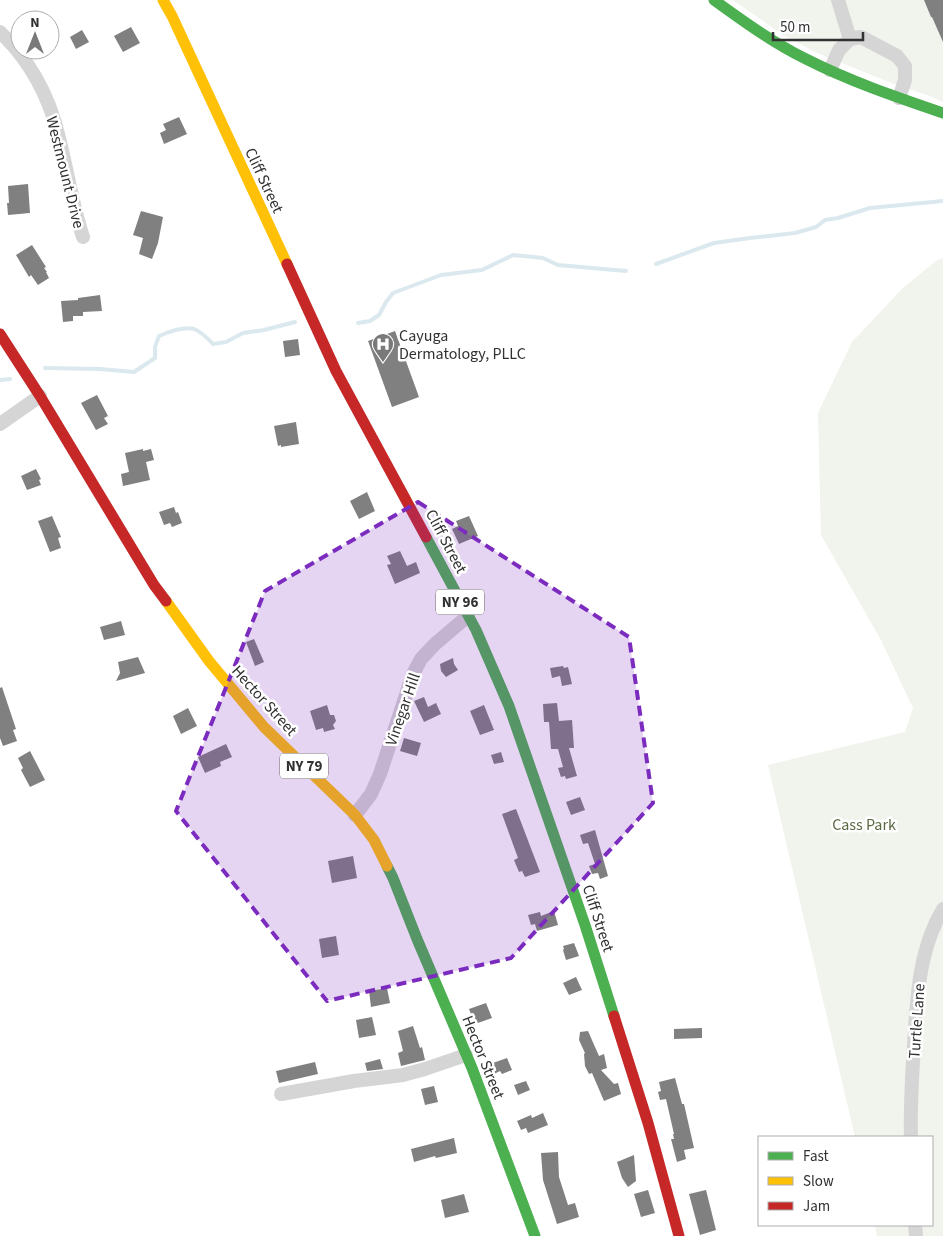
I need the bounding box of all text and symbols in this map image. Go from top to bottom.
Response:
north arrow [10,10,60,60]
scale bar [773,10,863,42]
text: N [30,13,40,33]
text: 50 m [780,17,810,38]
street label: Westmount Drive [40,114,90,231]
street label: Cliff Street [239,144,289,217]
place label: Cayuga Dermatology, PLLC [399,325,526,365]
hospital icon: Cayuga Dermatology, PLLC [371,332,395,363]
street label: Cliff Street [420,506,472,578]
road number: NY 96 [436,590,484,614]
street label: Hector Street [227,661,302,741]
street label: Vinegar Hill [380,670,426,749]
road number: NY 79 [280,754,328,778]
park label: Cass Park [832,814,896,836]
street label: Cliff Street [577,882,619,955]
street label: Turtle Lane [903,983,931,1059]
street label: Hector Street [456,1012,510,1103]
legend [758,1136,933,1226]
text: Fast [803,1146,829,1167]
text: Slow [803,1171,834,1192]
text: Jam [803,1196,830,1217]

